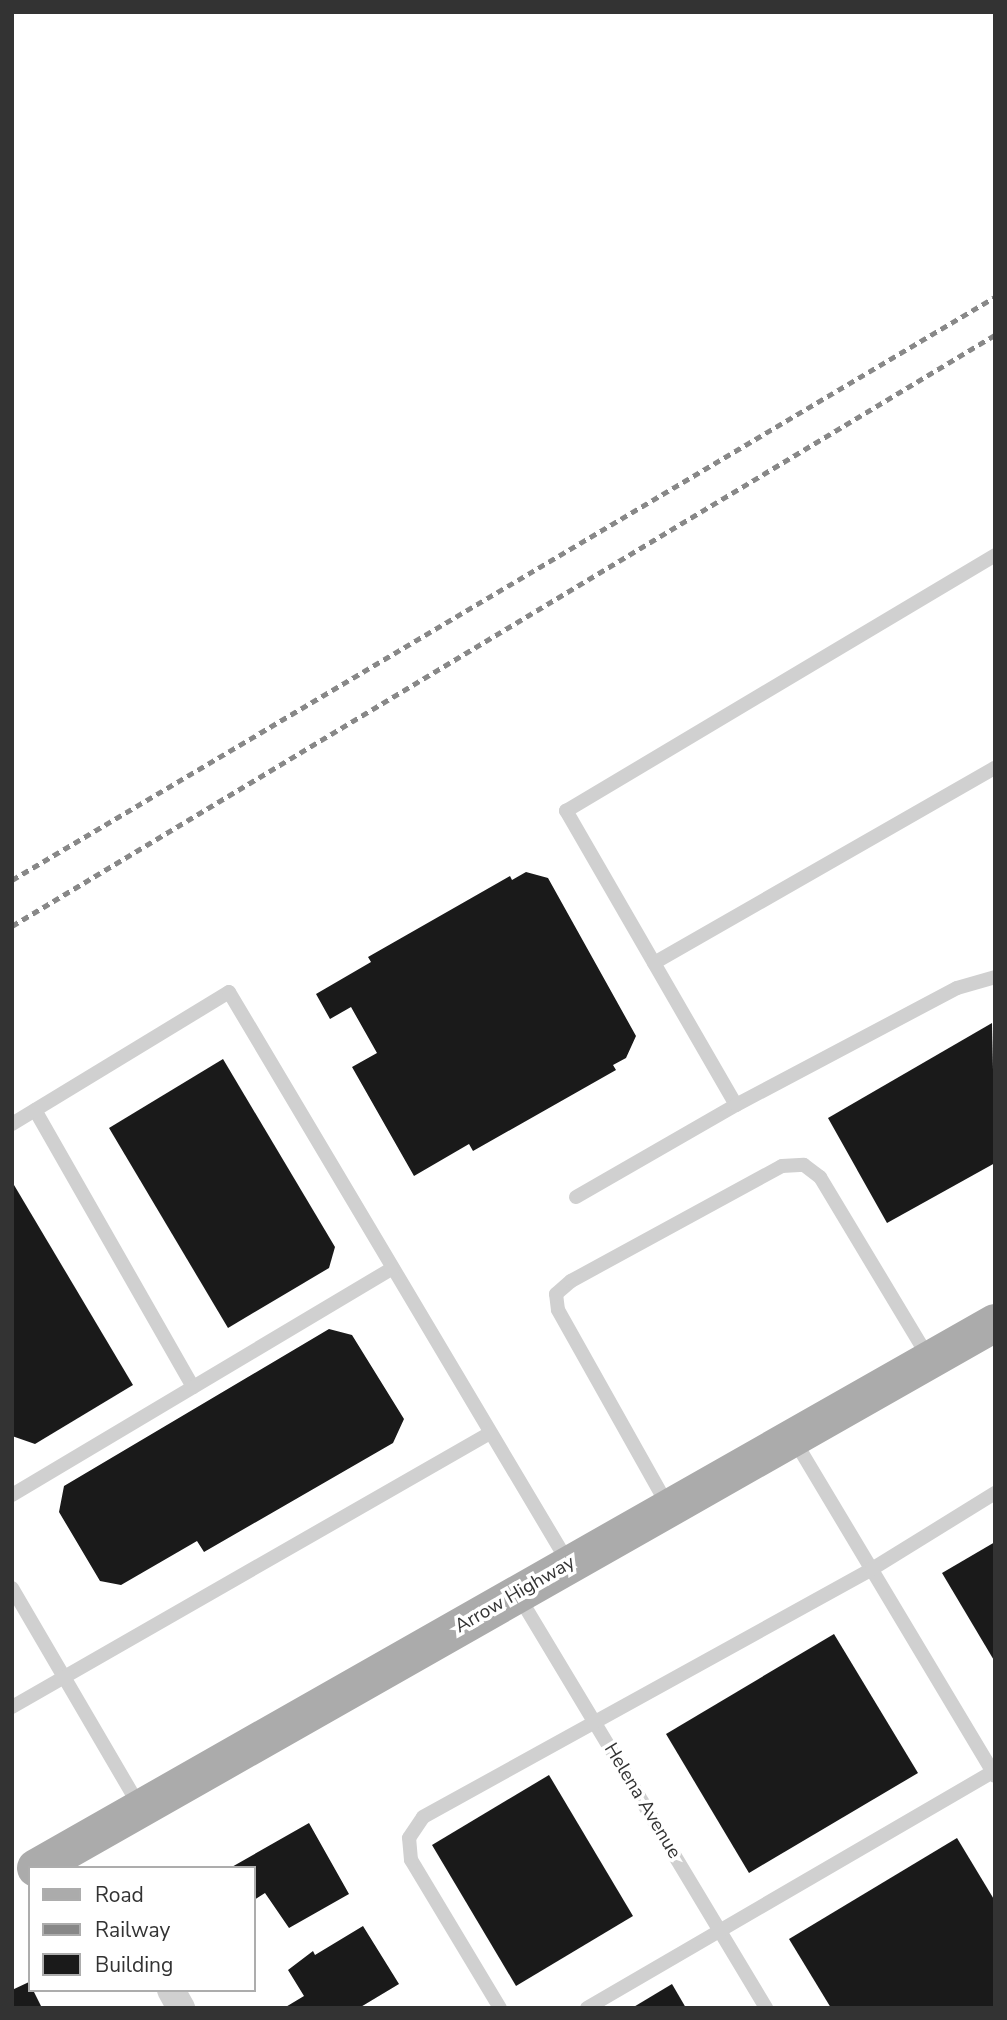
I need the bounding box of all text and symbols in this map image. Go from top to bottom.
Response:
street label: Arrow Highway [451,1551,579,1639]
street label: Helena Avenue [599,1739,685,1863]
legend [28,1866,256,1992]
text: Road [95,1881,144,1909]
text: Railway [95,1916,170,1944]
text: Building [95,1951,173,1979]

